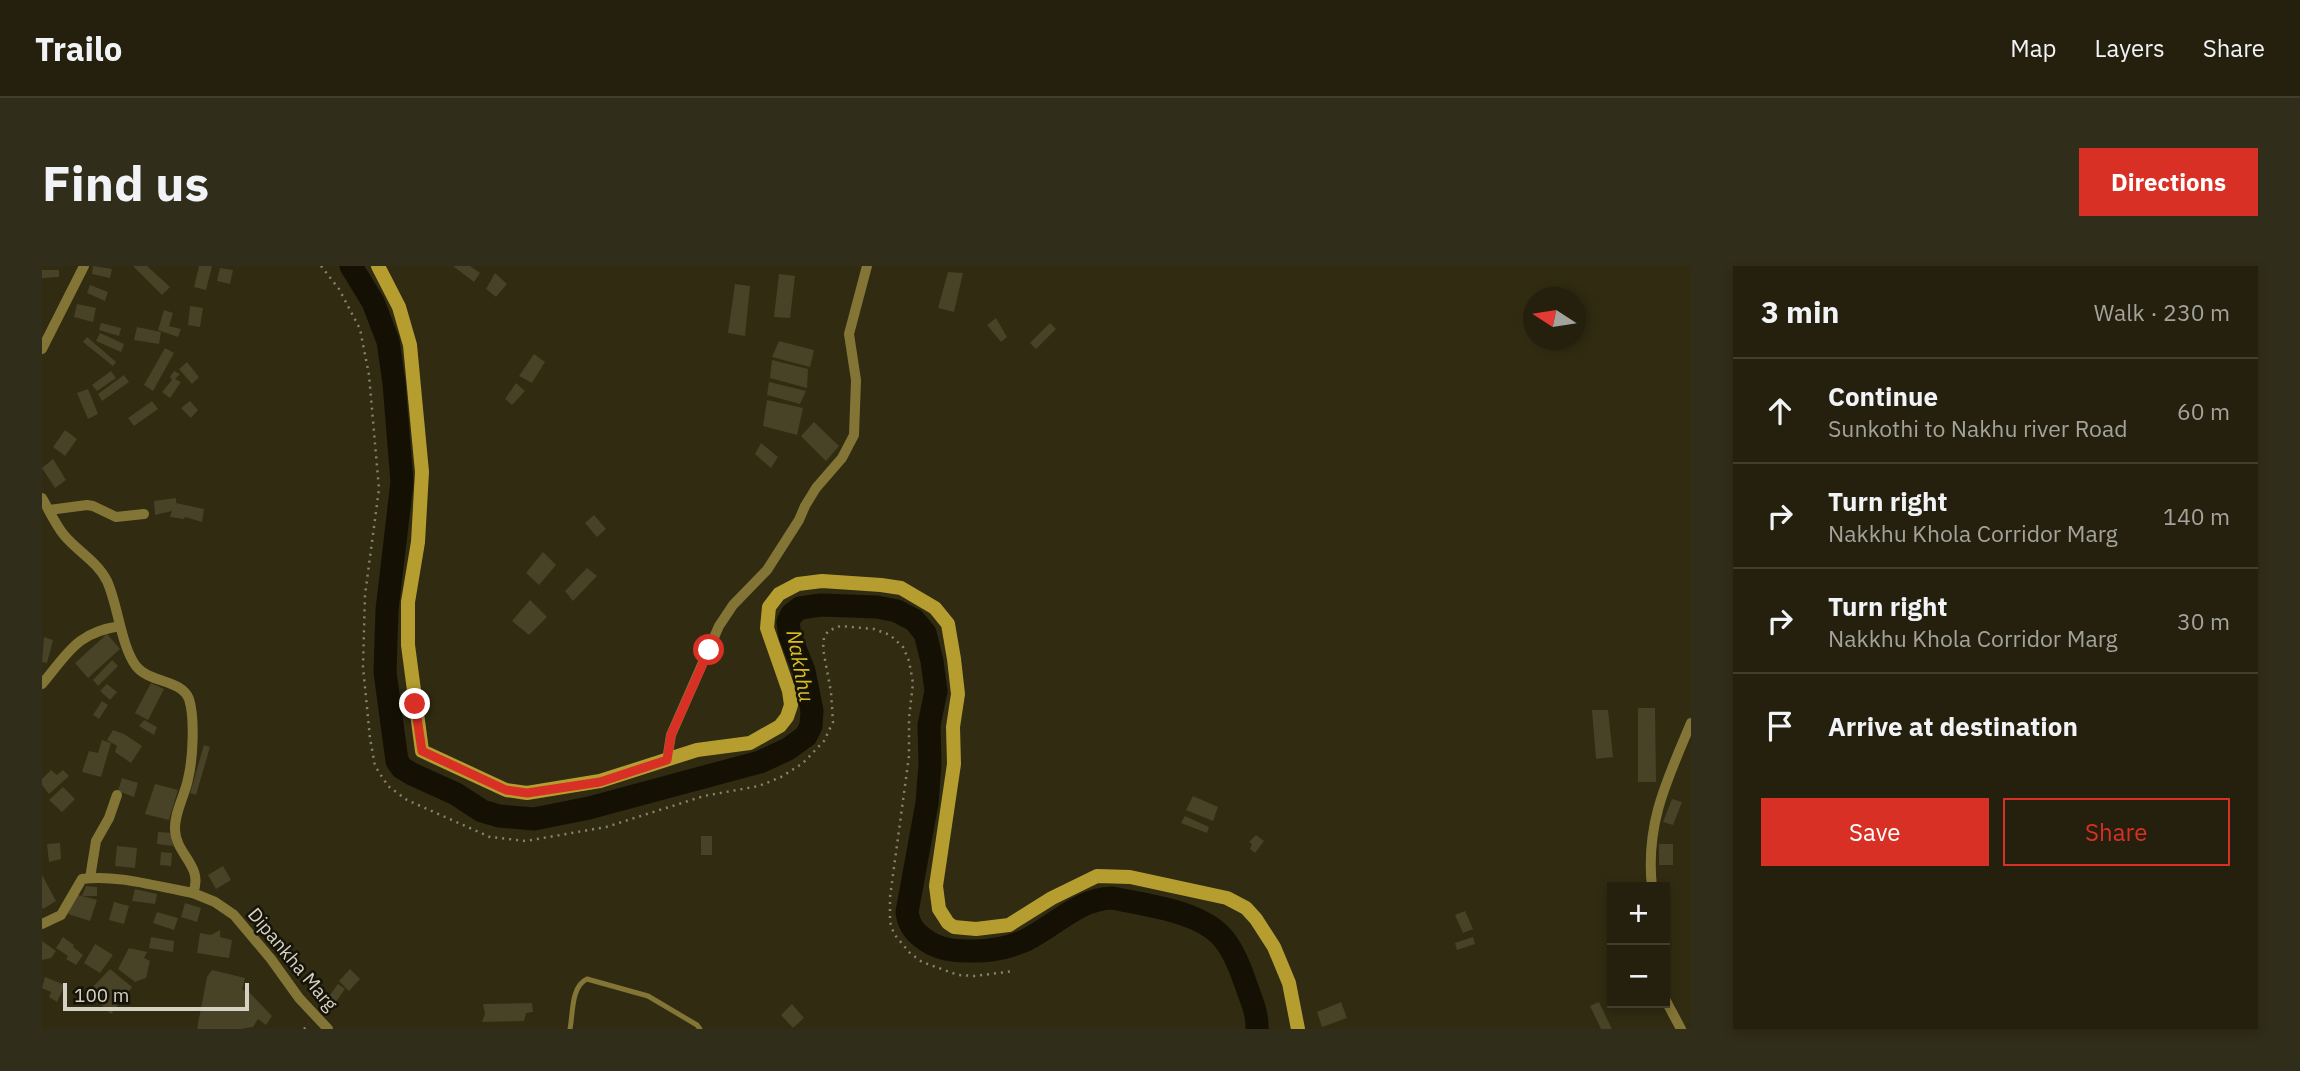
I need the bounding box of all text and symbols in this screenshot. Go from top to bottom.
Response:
text: Trailo [35,27,122,70]
text: Map [2010,32,2057,64]
text: Layers [2095,32,2165,64]
text: Share [2203,32,2265,64]
button: Directions [2079,148,2258,216]
text: Find us [42,151,209,214]
north arrow [1523,287,1586,350]
text: 3 min [1761,292,1839,331]
text: Walk · 230 m [2094,297,2230,327]
text: Continue [1828,379,1938,413]
icon: ahead [1761,392,1799,430]
text: 60 m [2177,396,2230,426]
text: Sunkothi to Nakhu river Road [1828,413,2128,443]
text: Turn right [1828,484,1947,518]
icon: right [1761,497,1799,535]
text: 140 m [2163,501,2230,531]
text: Nakkhu Khola Corridor Marg [1828,518,2118,548]
text: Turn right [1828,589,1947,623]
icon: right [1761,602,1799,640]
text: 30 m [2177,606,2230,636]
text: Nakkhu Khola Corridor Marg [1828,623,2118,653]
water label: Nakhhu [780,627,822,704]
route start [693,634,724,665]
route end [399,688,430,719]
icon: arrive [1761,707,1799,745]
text: Arrive at destination [1828,709,2078,743]
button: Save [1761,798,1989,866]
button: Share [2003,798,2230,866]
map controls [1607,882,1670,1008]
button: + [1607,882,1670,945]
street label: Dipankha Marg [243,903,343,1015]
button: − [1607,945,1670,1008]
scale bar [63,980,248,1012]
text: 100 m [74,983,129,1007]

